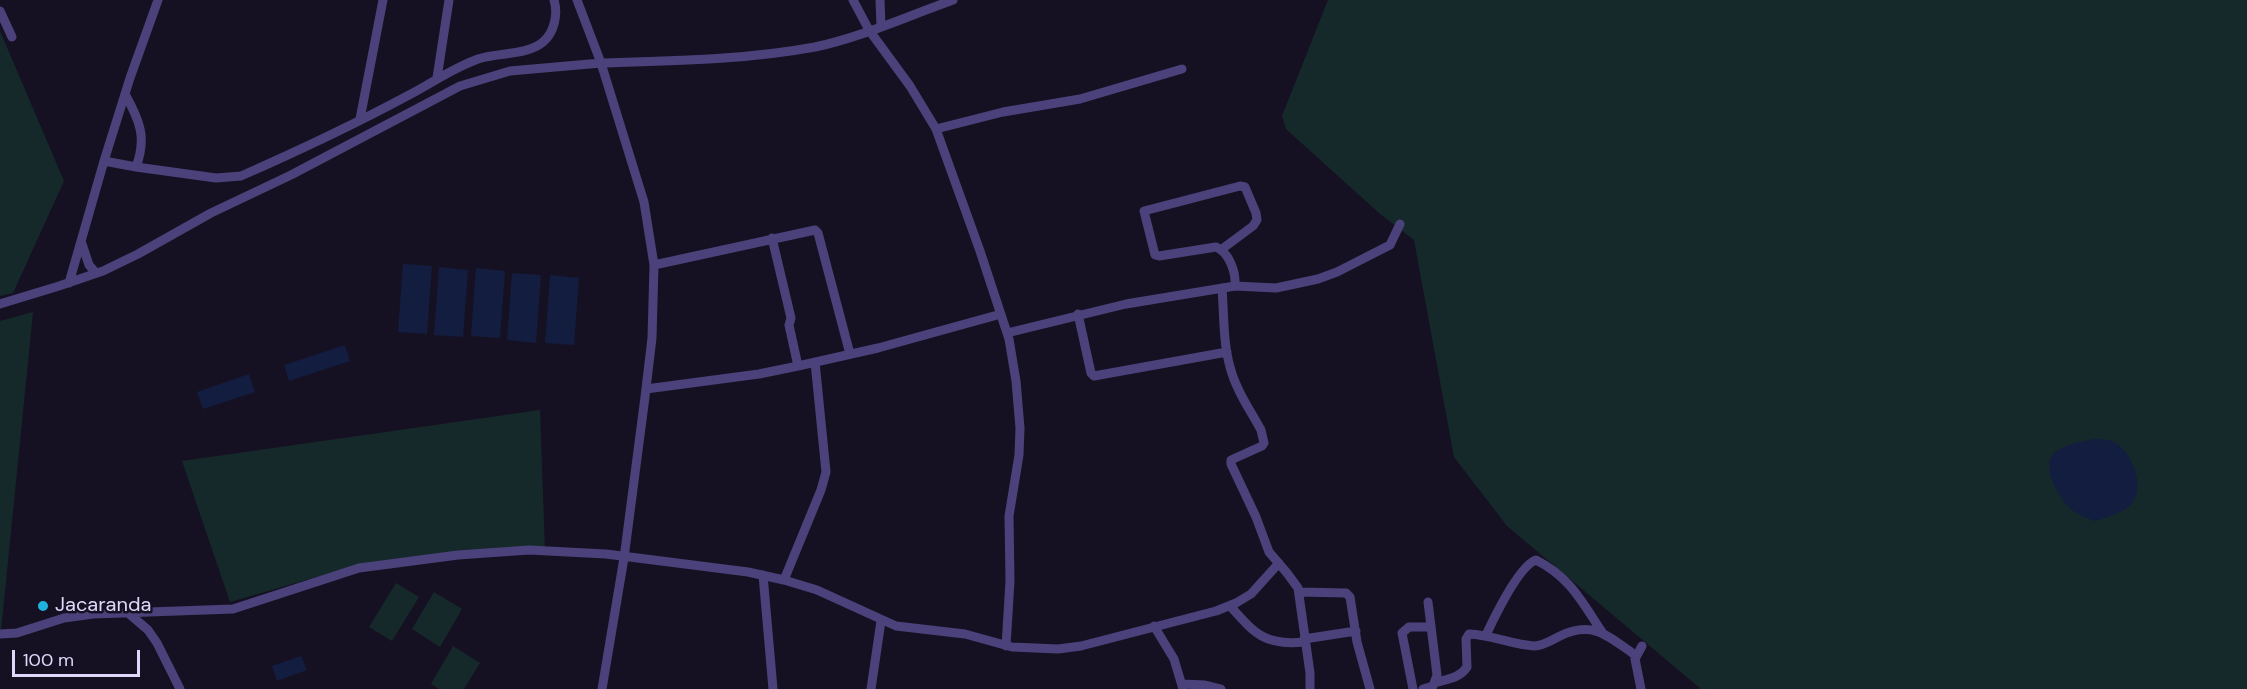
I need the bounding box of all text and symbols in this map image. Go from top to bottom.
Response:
place label: Jacaranda [55,594,151,618]
marker: Jacaranda [36,599,50,613]
scale bar [15,638,142,676]
text: 100 m [23,648,74,672]

